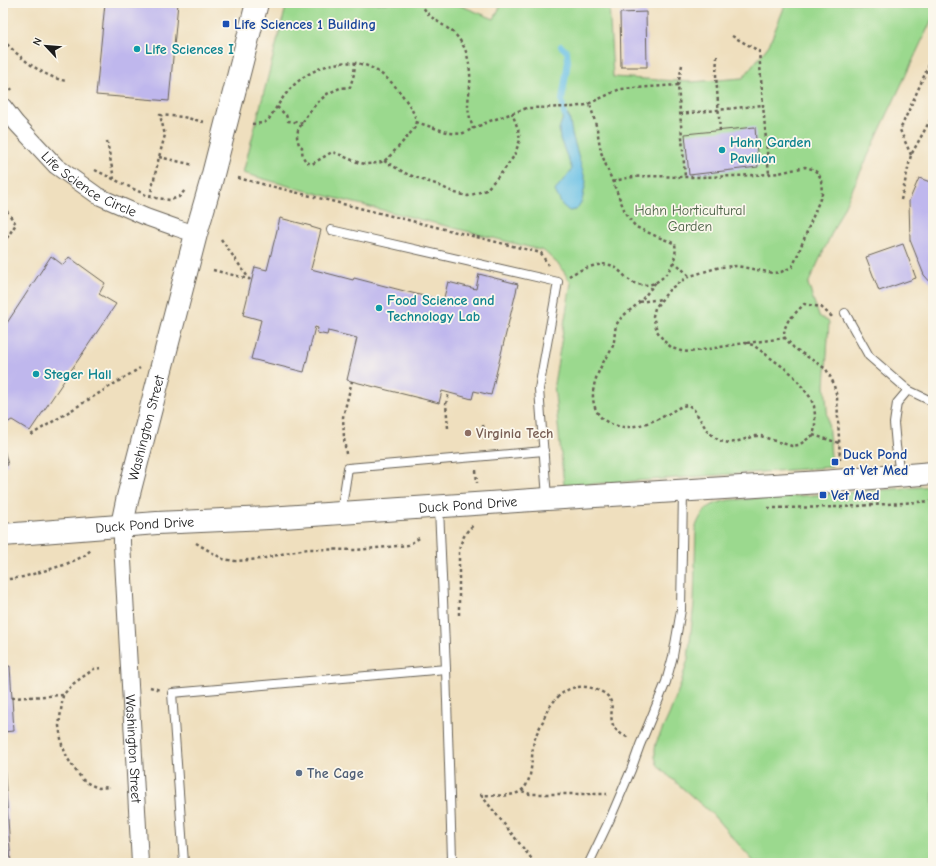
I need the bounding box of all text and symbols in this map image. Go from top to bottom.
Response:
place label: Life Sciences 1 Building [234,16,376,33]
marker: Life Sciences 1 Building [221,19,231,29]
north arrow [26,26,66,66]
text: N [30,36,45,48]
place label: Life Sciences I [145,41,234,58]
marker: Life Sciences I [132,44,142,54]
place label: Hahn Garden Pavilion [730,134,811,167]
marker: Hahn Garden Pavilion [717,145,727,155]
street label: Life Science Circle [38,148,139,221]
park label: Hahn Horticultural Garden [634,202,746,235]
place label: Food Science and Technology Lab [387,292,494,325]
marker: Food Science and Technology Lab [374,303,384,313]
place label: Steger Hall [44,366,112,383]
marker: Steger Hall [31,369,41,379]
street label: Washington Street [125,372,168,483]
place label: Virginia Tech [476,425,553,442]
marker: Virginia Tech [463,428,473,438]
place label: Duck Pond at Vet Med [843,446,908,479]
marker: Duck Pond at Vet Med [830,457,840,467]
place label: Vet Med [831,487,880,504]
marker: Vet Med [818,490,828,500]
street label: Duck Pond Drive [418,493,518,517]
street label: Duck Pond Drive [95,513,194,537]
street label: Washington Street [122,694,145,804]
place label: The Cage [307,765,364,782]
marker: The Cage [294,768,304,778]

